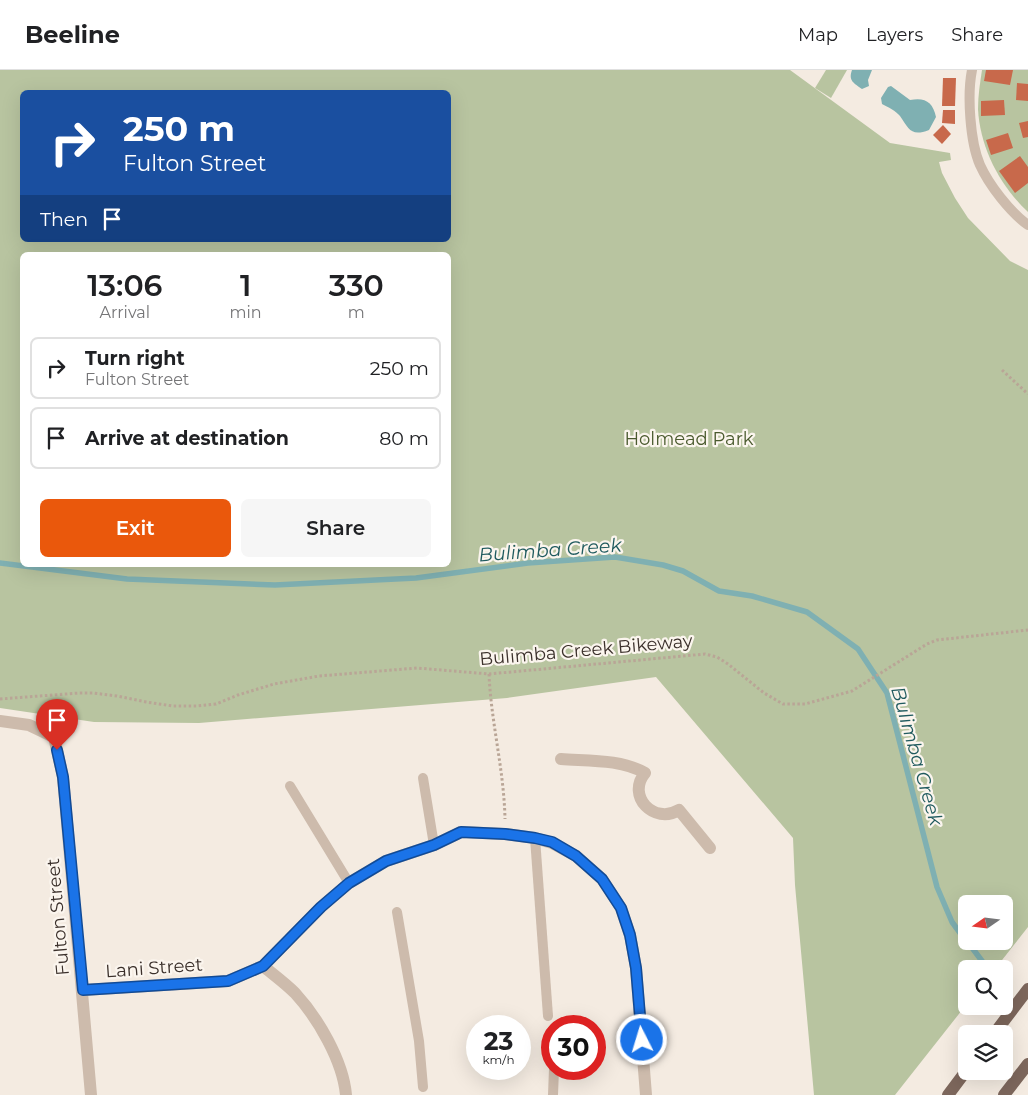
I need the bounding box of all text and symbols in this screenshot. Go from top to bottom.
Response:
text: Beeline [25,20,120,49]
text: Map [798,24,838,46]
text: Layers [866,24,923,46]
text: Share [951,24,1003,46]
text: 250 m [123,107,235,150]
icon: right [40,110,105,175]
text: Fulton Street [123,150,267,177]
icon: arrive [98,205,126,233]
text: Then [40,208,88,231]
text: 13:06 [87,267,162,304]
text: 1 [240,267,251,304]
text: 330 [329,267,384,304]
text: Arrival [100,303,150,322]
text: min [230,303,262,322]
text: m [348,303,365,322]
text: Turn right [85,347,185,370]
icon: right [42,354,70,382]
text: 250 m [370,357,429,380]
text: Fulton Street [85,370,189,389]
icon: arrive [42,424,70,452]
text: Arrive at destination [85,427,289,450]
text: 80 m [379,427,429,450]
park label: Holmead Park [624,428,754,450]
button: Exit [40,499,231,557]
button: Share [241,499,431,557]
water label: Bulimba Creek [478,533,623,566]
street label: Bulimba Creek Bikeway [479,630,694,670]
water label: Bulimba Creek [886,684,948,829]
pin [36,699,78,750]
icon: arrive [43,706,71,734]
street label: Fulton Street [42,858,74,976]
north arrow [958,895,1012,950]
map controls [958,895,1013,1080]
street label: Lani Street [105,954,203,982]
button: search [958,960,1013,1015]
position arrow [615,1013,667,1065]
speed limit sign: 30 [541,1015,606,1080]
button: layers [958,1025,1013,1080]
text: 23 [484,1026,513,1056]
text: km/h [482,1052,515,1067]

